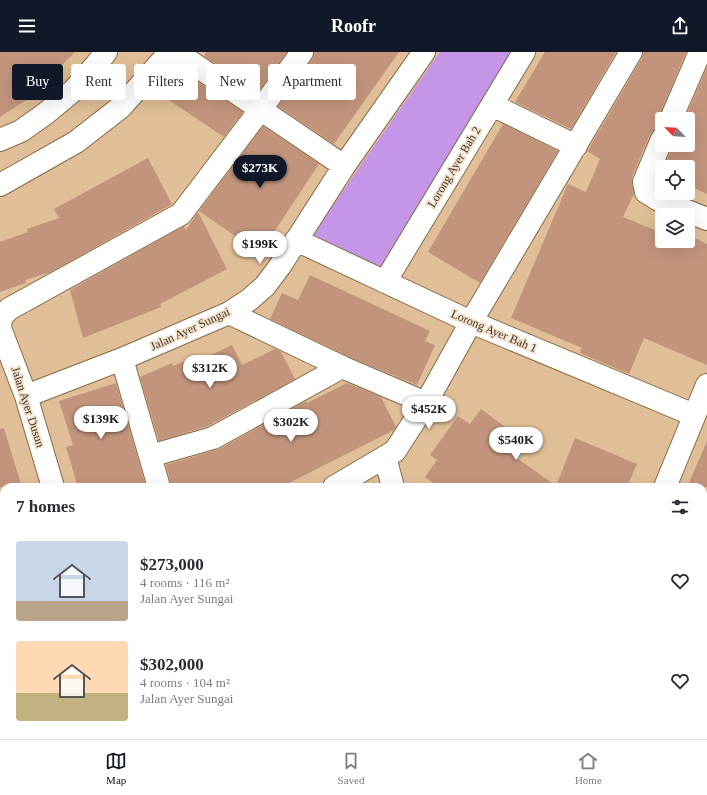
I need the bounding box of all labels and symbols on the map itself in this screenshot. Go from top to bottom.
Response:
north arrow [655,112,695,152]
street label: Lorong Ayer Bah 2 [424,124,484,210]
pin: $273K [232,155,288,189]
pin: $199K [232,231,288,265]
street label: Jalan Ayer Sungai [148,304,233,354]
street label: Lorong Ayer Bah 1 [449,307,539,355]
pin: $312K [182,355,238,389]
street label: Jalan Ayer Dusun [8,365,48,449]
pin: $452K [401,396,457,430]
pin: $139K [73,406,129,440]
pin: $302K [263,409,319,443]
pin: $540K [488,427,544,461]

